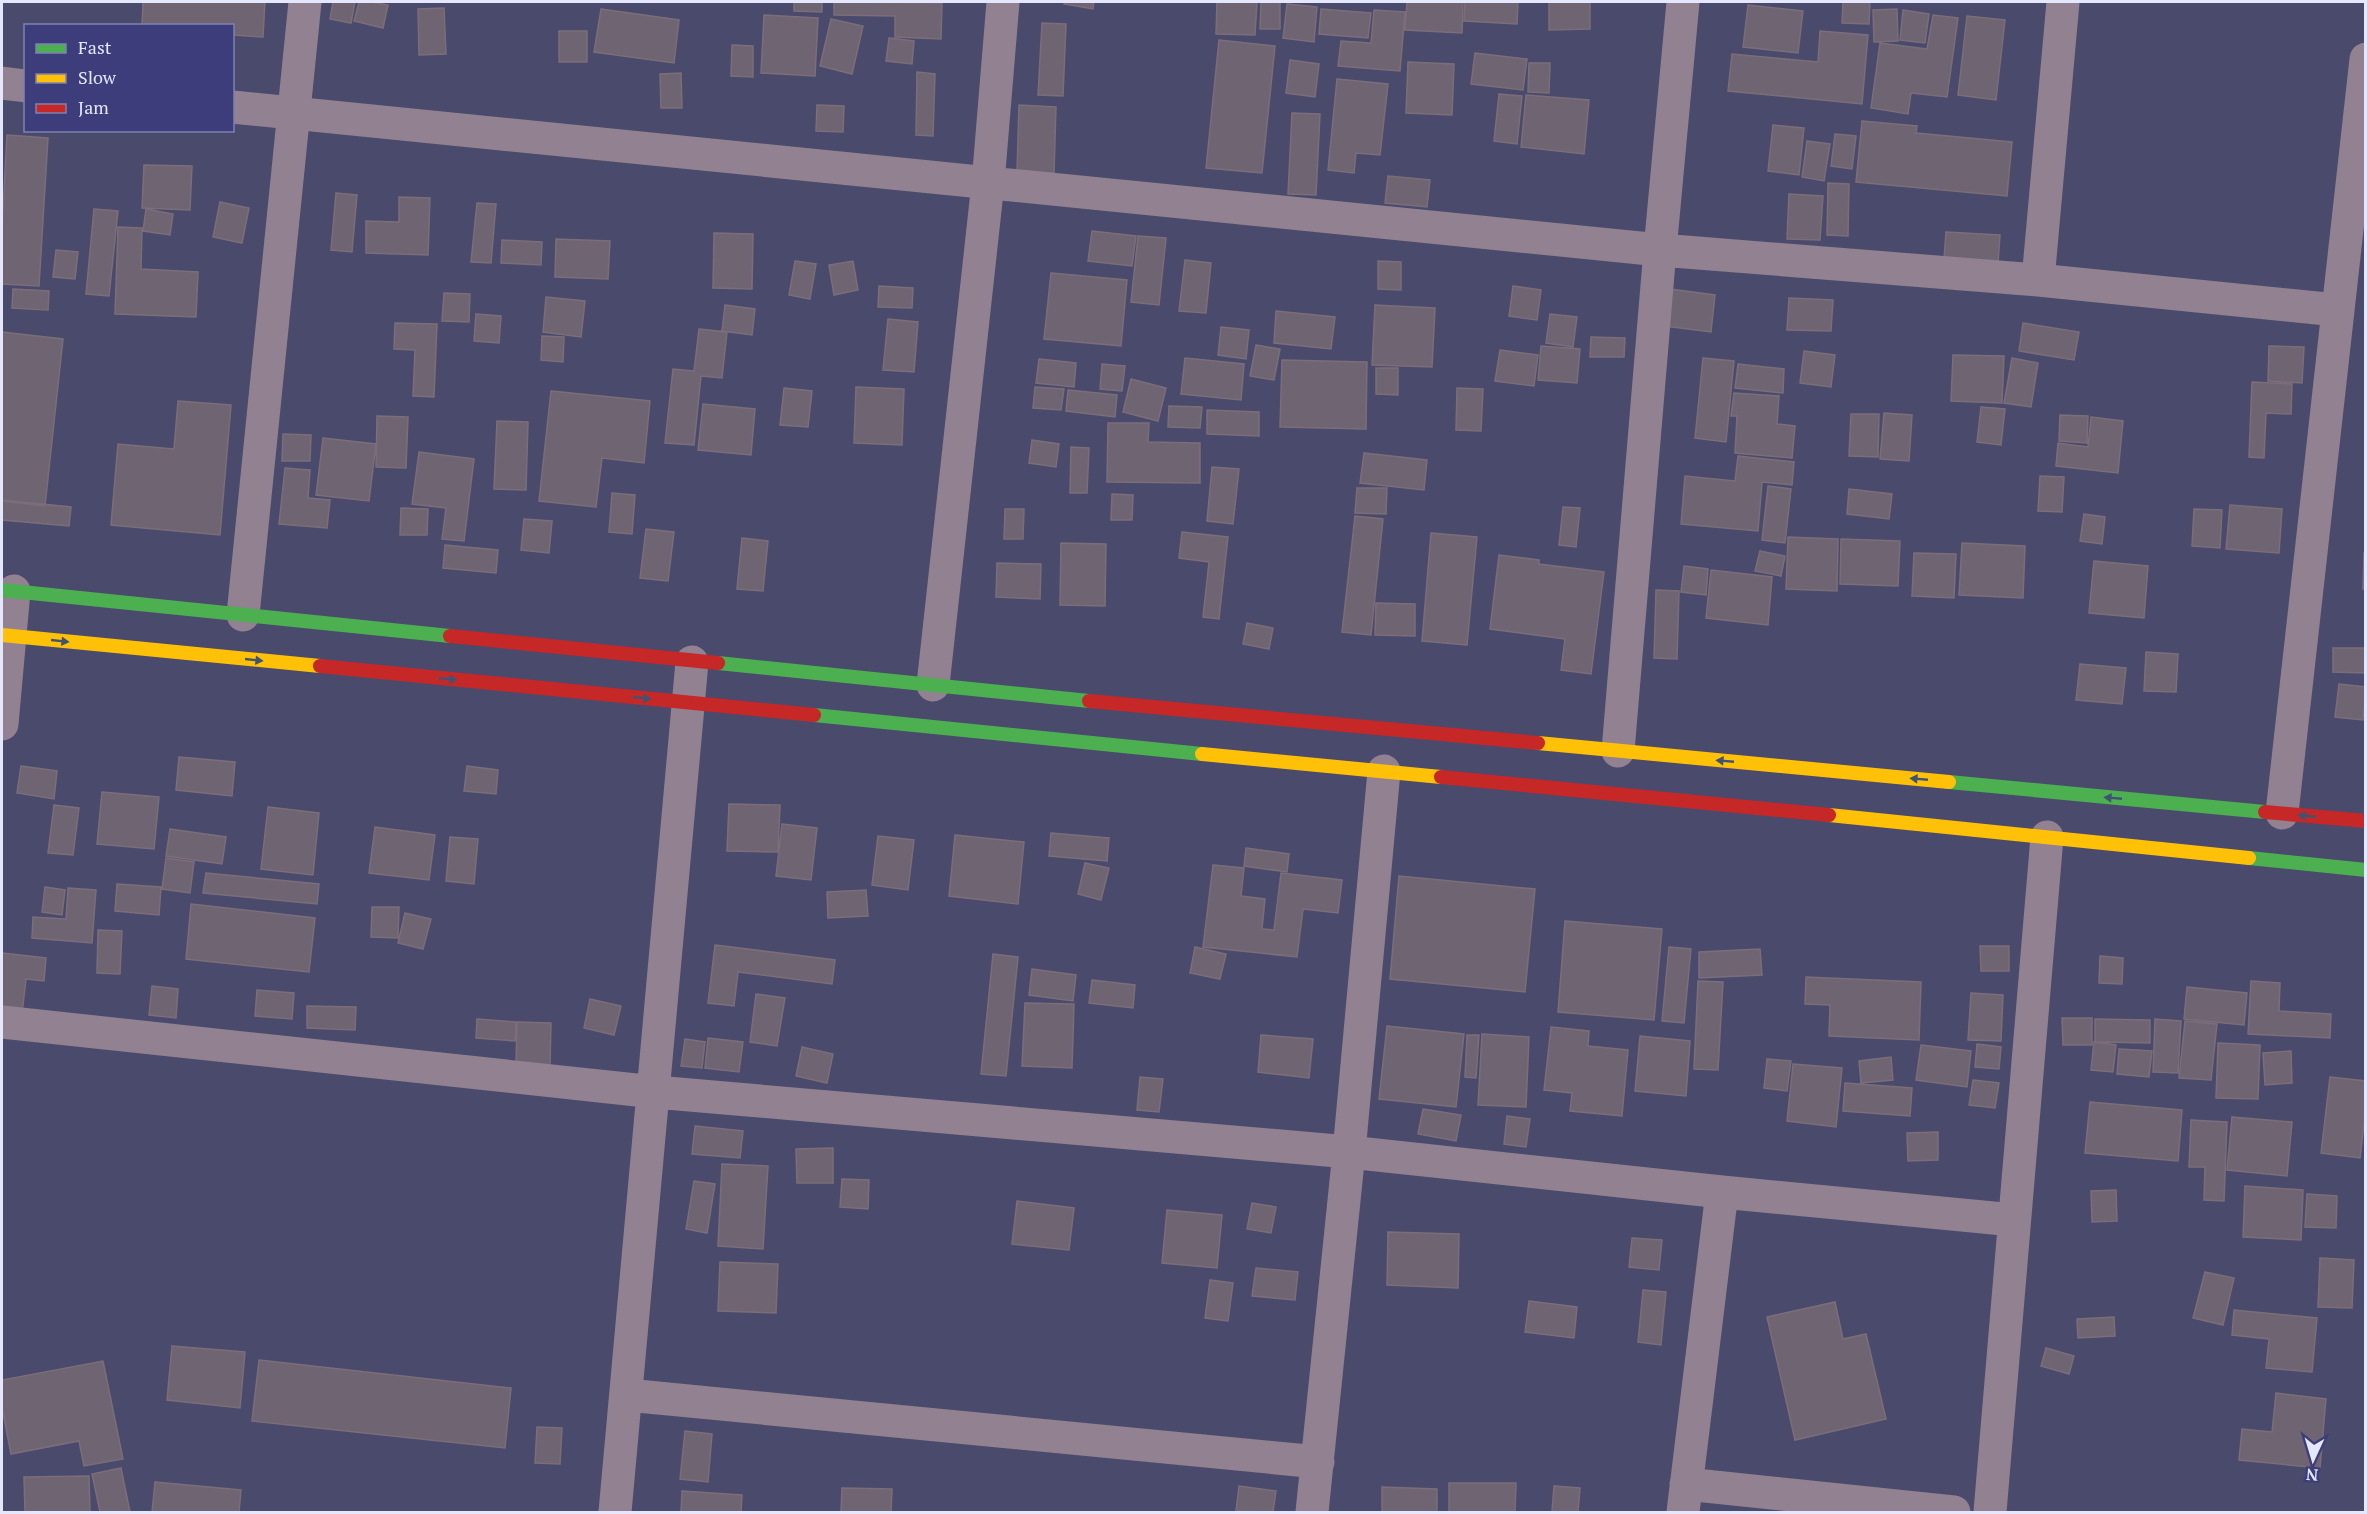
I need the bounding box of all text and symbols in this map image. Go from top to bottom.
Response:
legend [24,24,234,132]
text: Fast [78,35,112,59]
text: Slow [78,65,117,89]
text: Jam [78,95,109,119]
one-way arrow [50,636,69,646]
one-way arrow [244,655,263,665]
one-way arrow [438,674,457,684]
one-way arrow [632,693,651,703]
one-way arrow [1715,756,1734,766]
one-way arrow [1909,774,1928,784]
one-way arrow [2104,793,2123,803]
one-way arrow [2298,811,2317,821]
north arrow [2283,1430,2343,1490]
text: N [2305,1464,2319,1486]

